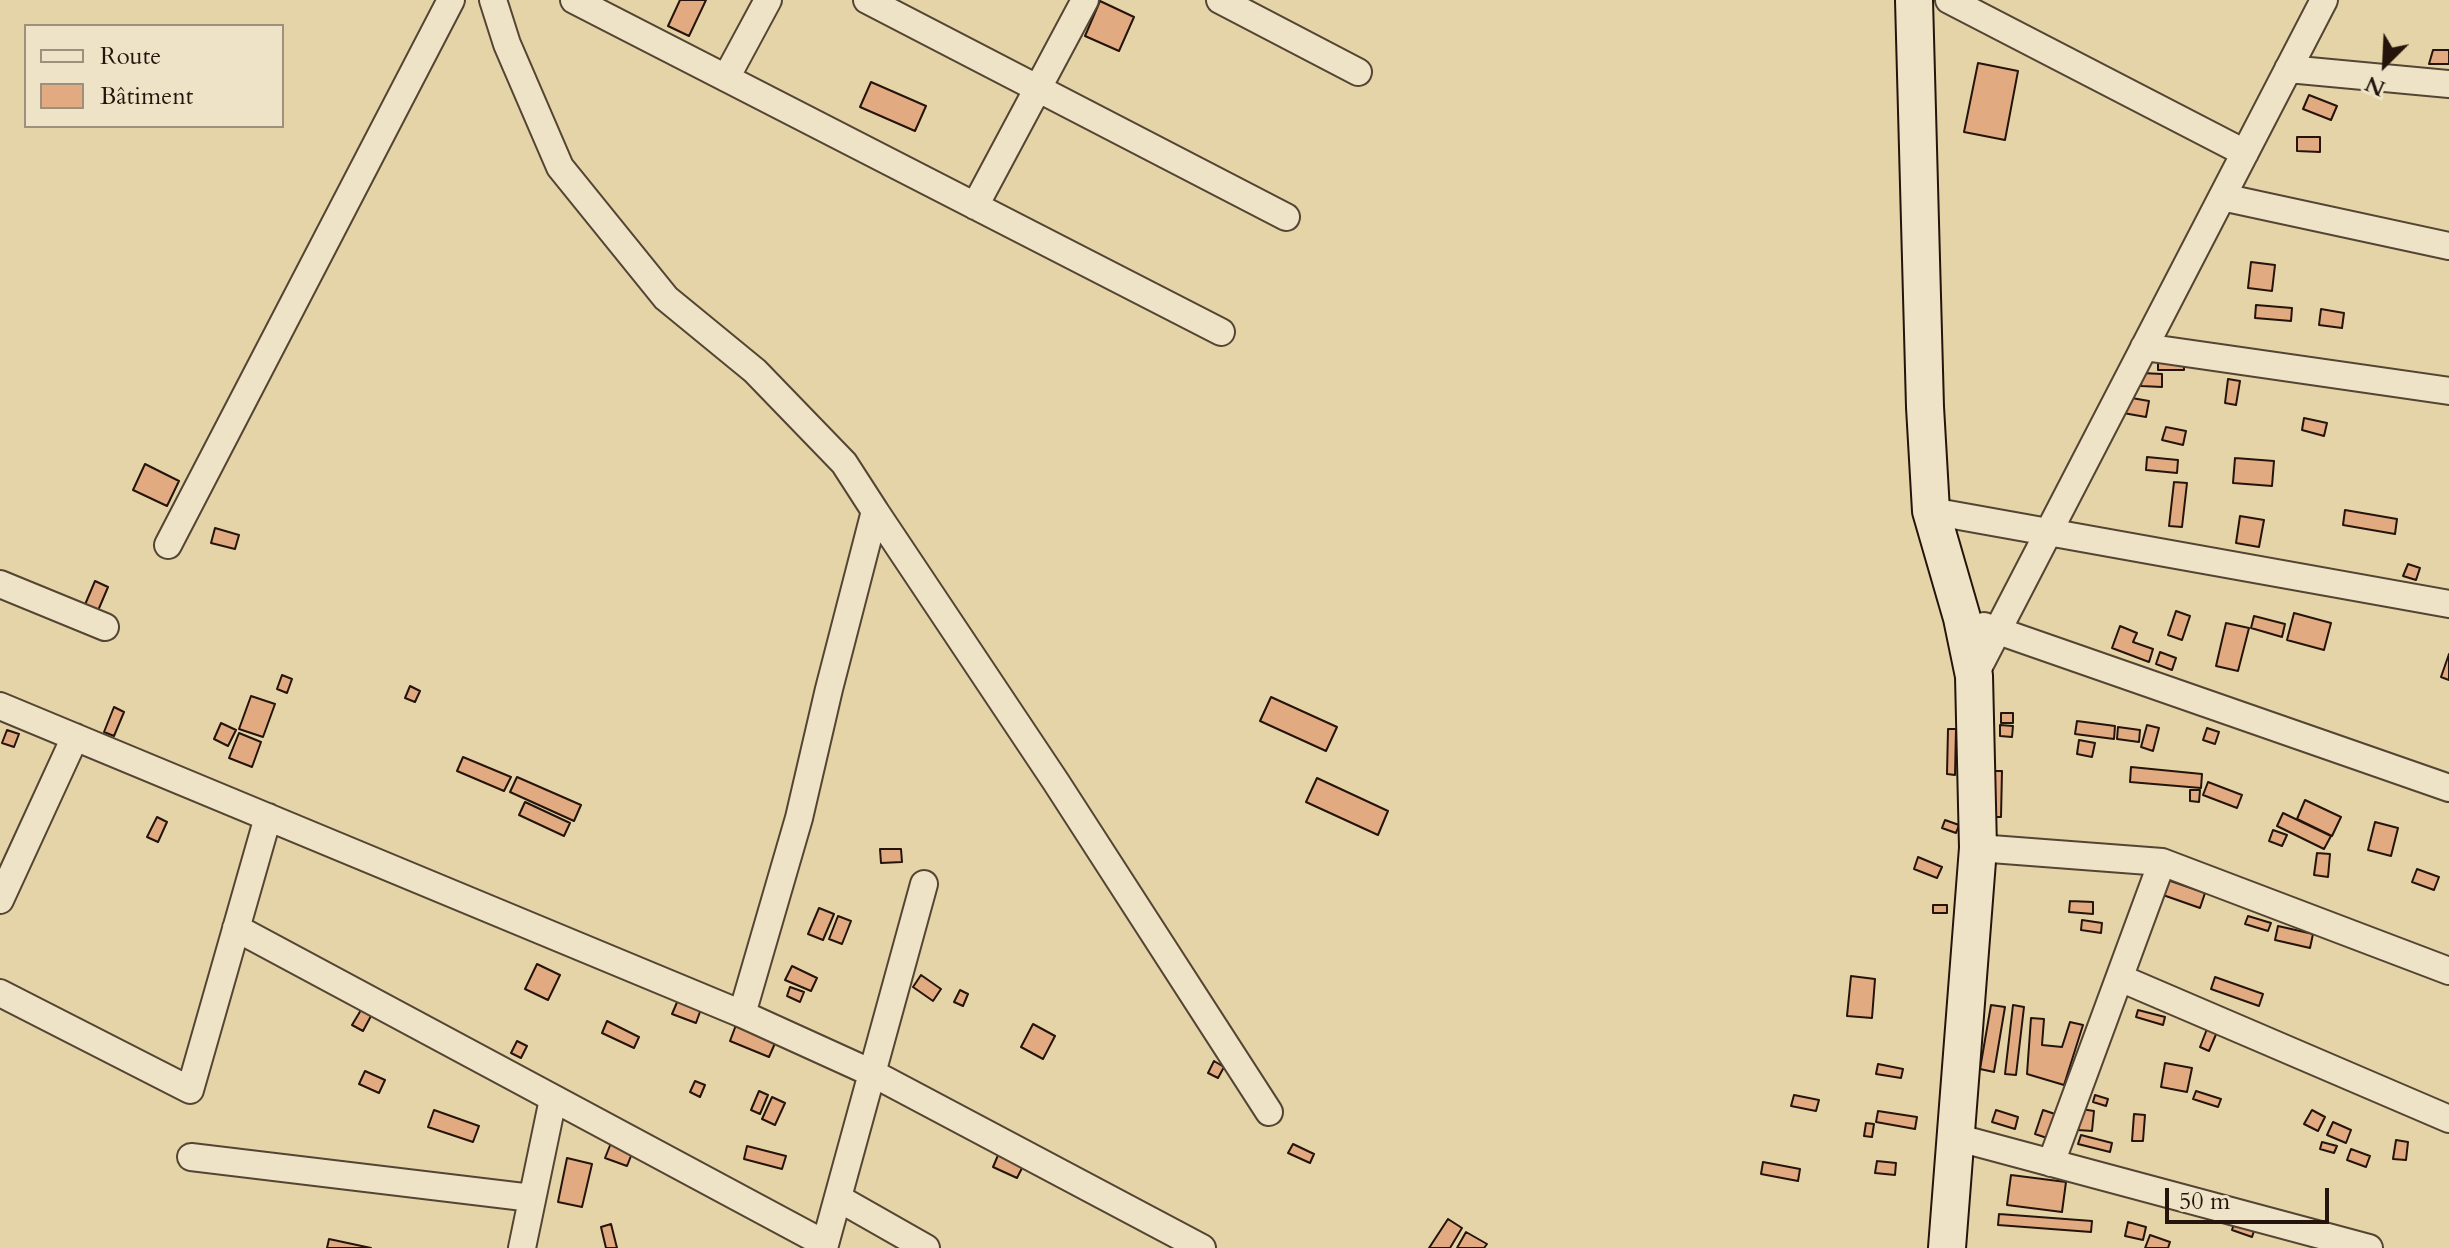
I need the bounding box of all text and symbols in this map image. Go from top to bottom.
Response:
legend [24,24,284,128]
north arrow [2345,24,2425,104]
text: Route [100,40,161,73]
text: N [2360,68,2390,104]
text: Bâtiment [100,80,193,113]
scale bar [2169,1172,2333,1222]
text: 50 m [2179,1185,2230,1218]

